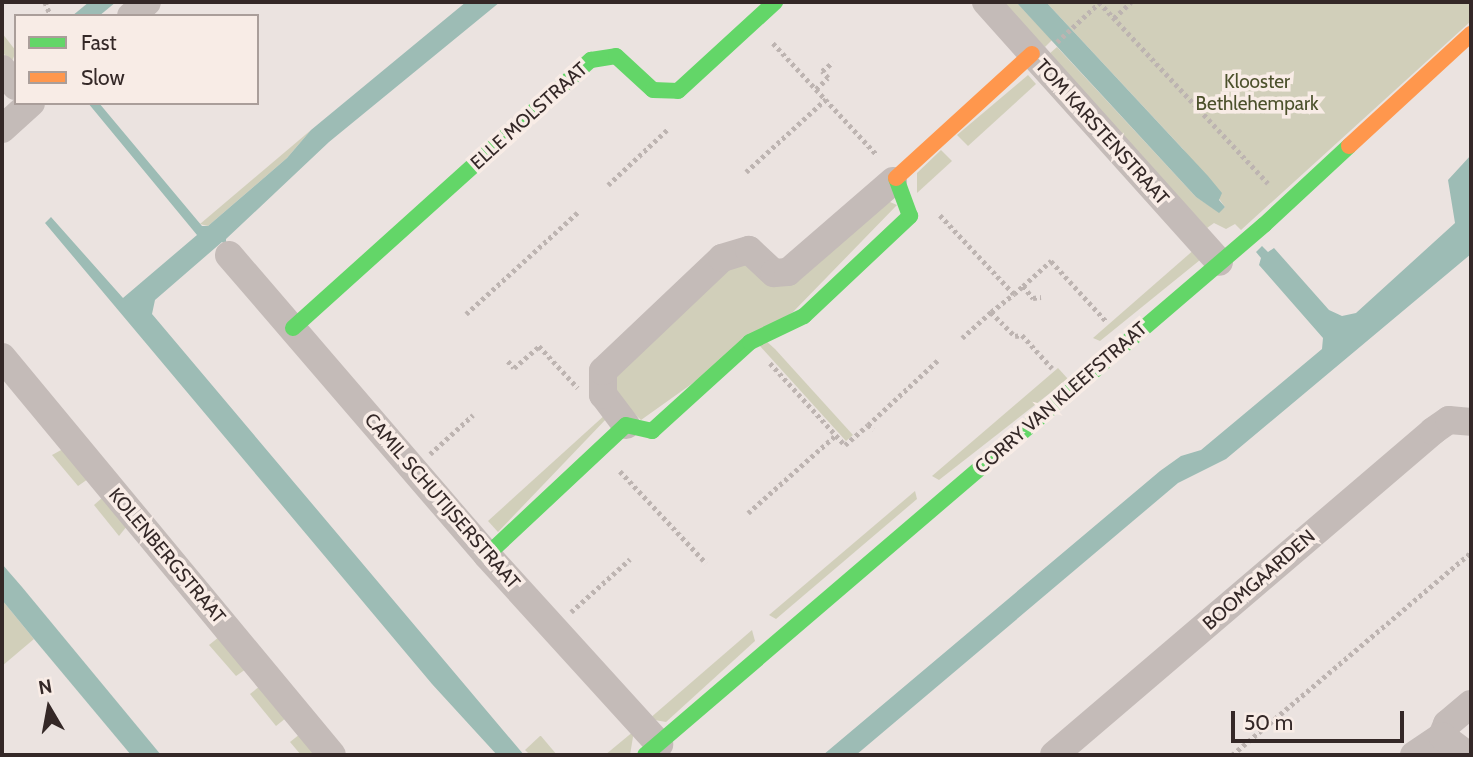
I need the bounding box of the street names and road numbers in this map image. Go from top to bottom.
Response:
street label: TOM KARSTENSTRAAT [1031,54,1173,210]
street label: ELLE MOLSTRAAT [466,58,592,174]
street label: CORRY VAN KLEEFSTRAAT [970,317,1152,479]
street label: CAMIL SCHUTIJSERSTRAAT [359,408,525,594]
street label: KOLENBERGSTRAAT [104,484,230,628]
street label: BOOMGAARDEN [1198,525,1320,635]

